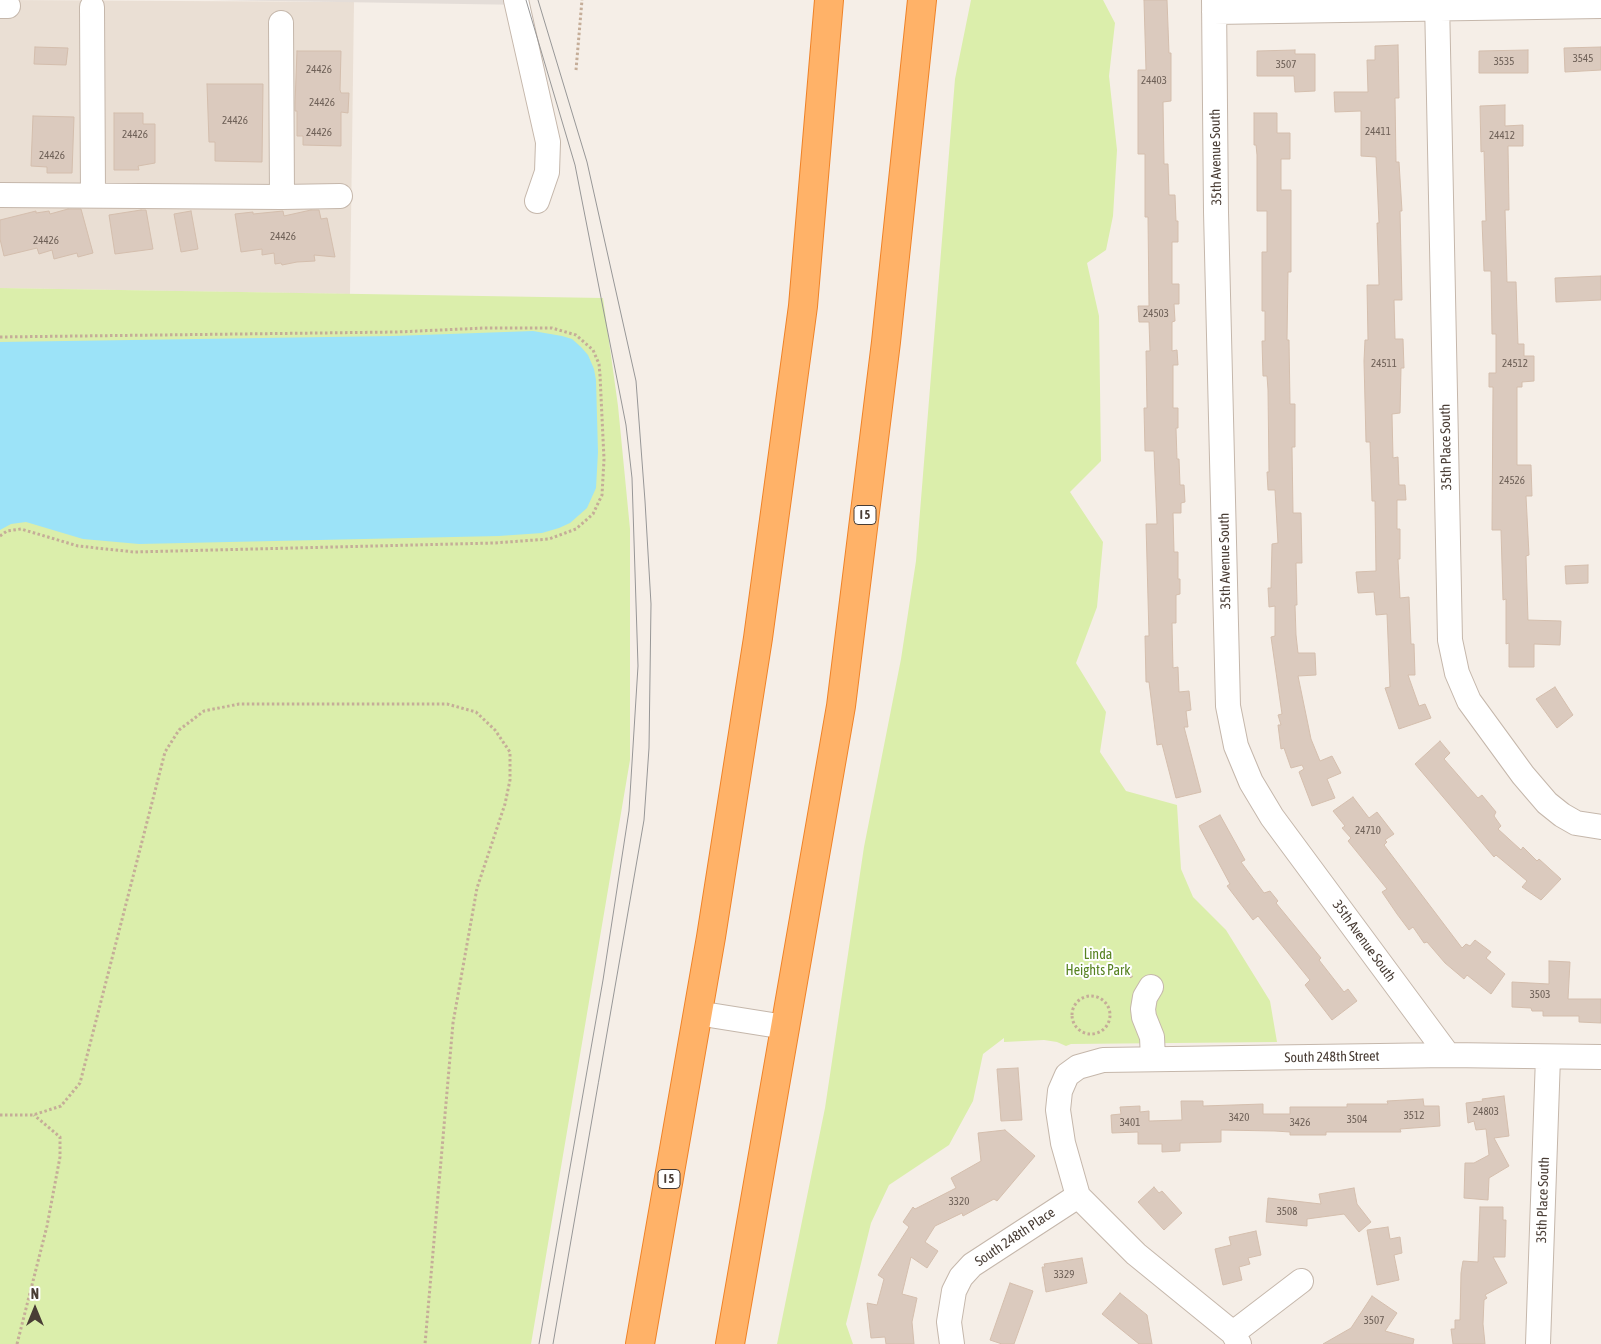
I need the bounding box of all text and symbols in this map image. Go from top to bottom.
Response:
house number: 3545 [1573,52,1593,66]
house number: 3535 [1494,55,1514,69]
house number: 3507 [1276,58,1296,72]
house number: 24426 [306,63,332,77]
house number: 24403 [1141,74,1167,88]
house number: 24426 [309,96,335,110]
street label: 35th Avenue South [1207,109,1225,205]
house number: 24426 [222,114,248,128]
house number: 24411 [1365,125,1391,139]
house number: 24426 [306,126,332,140]
house number: 24426 [122,128,148,142]
house number: 24412 [1489,129,1515,143]
house number: 24426 [39,149,65,163]
house number: 24426 [270,230,296,244]
house number: 24426 [33,234,59,248]
house number: 24503 [1143,307,1169,321]
house number: 24511 [1371,357,1397,371]
house number: 24512 [1502,357,1528,371]
street label: 35th Place South [1437,404,1455,490]
house number: 24526 [1499,474,1525,488]
road number: I 5 [854,506,876,524]
street label: 35th Avenue South [1216,513,1234,609]
house number: 24710 [1355,824,1381,838]
street label: 35th Avenue South [1329,897,1399,985]
park label: Linda Heights Park [1066,947,1130,980]
house number: 3503 [1530,988,1550,1002]
street label: South 248th Street [1284,1048,1380,1066]
house number: 24803 [1473,1105,1499,1119]
house number: 3512 [1404,1109,1424,1123]
house number: 3420 [1229,1111,1249,1125]
house number: 3504 [1347,1113,1367,1127]
house number: 3401 [1120,1116,1140,1130]
house number: 3426 [1290,1116,1310,1130]
street label: 35th Place South [1533,1156,1553,1244]
road number: I 5 [658,1170,680,1188]
house number: 3320 [949,1195,969,1209]
street label: South 248th Place [972,1204,1058,1270]
house number: 3508 [1277,1205,1297,1219]
house number: 3329 [1054,1268,1074,1282]
north arrow [10,1284,60,1334]
text: N [31,1286,39,1302]
house number: 3507 [1364,1314,1384,1328]

